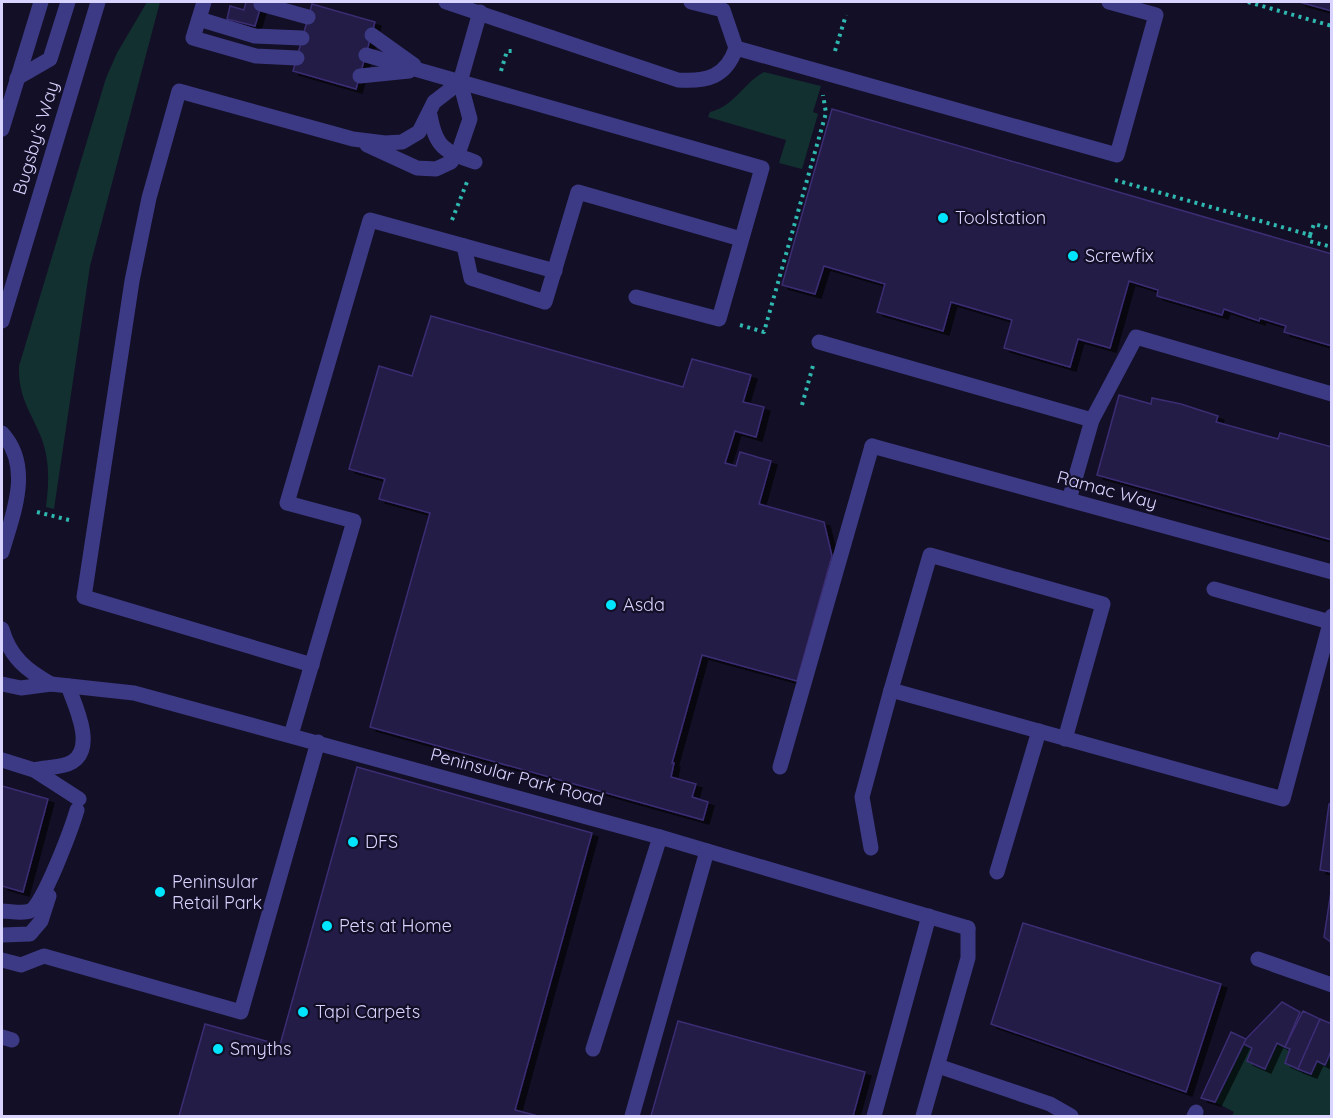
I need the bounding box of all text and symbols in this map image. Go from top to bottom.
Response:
street label: Bugsby's Way [7,78,64,197]
place label: Toolstation [955,206,1046,229]
marker: Toolstation [936,211,950,225]
place label: Screwfix [1085,244,1154,267]
marker: Screwfix [1066,249,1080,263]
street label: Ramac Way [1054,465,1160,514]
place label: Asda [623,593,665,616]
marker: Asda [604,598,618,612]
street label: Peninsular Park Road [428,742,606,811]
place label: DFS [365,830,398,853]
marker: DFS [346,835,360,849]
place label: Peninsular Retail Park [172,870,262,914]
marker: Peninsular Retail Park [153,885,167,899]
place label: Pets at Home [339,914,452,937]
marker: Pets at Home [320,919,334,933]
place label: Tapi Carpets [315,1000,420,1023]
marker: Tapi Carpets [296,1005,310,1019]
place label: Smyths [230,1037,291,1060]
marker: Smyths [211,1042,225,1056]

